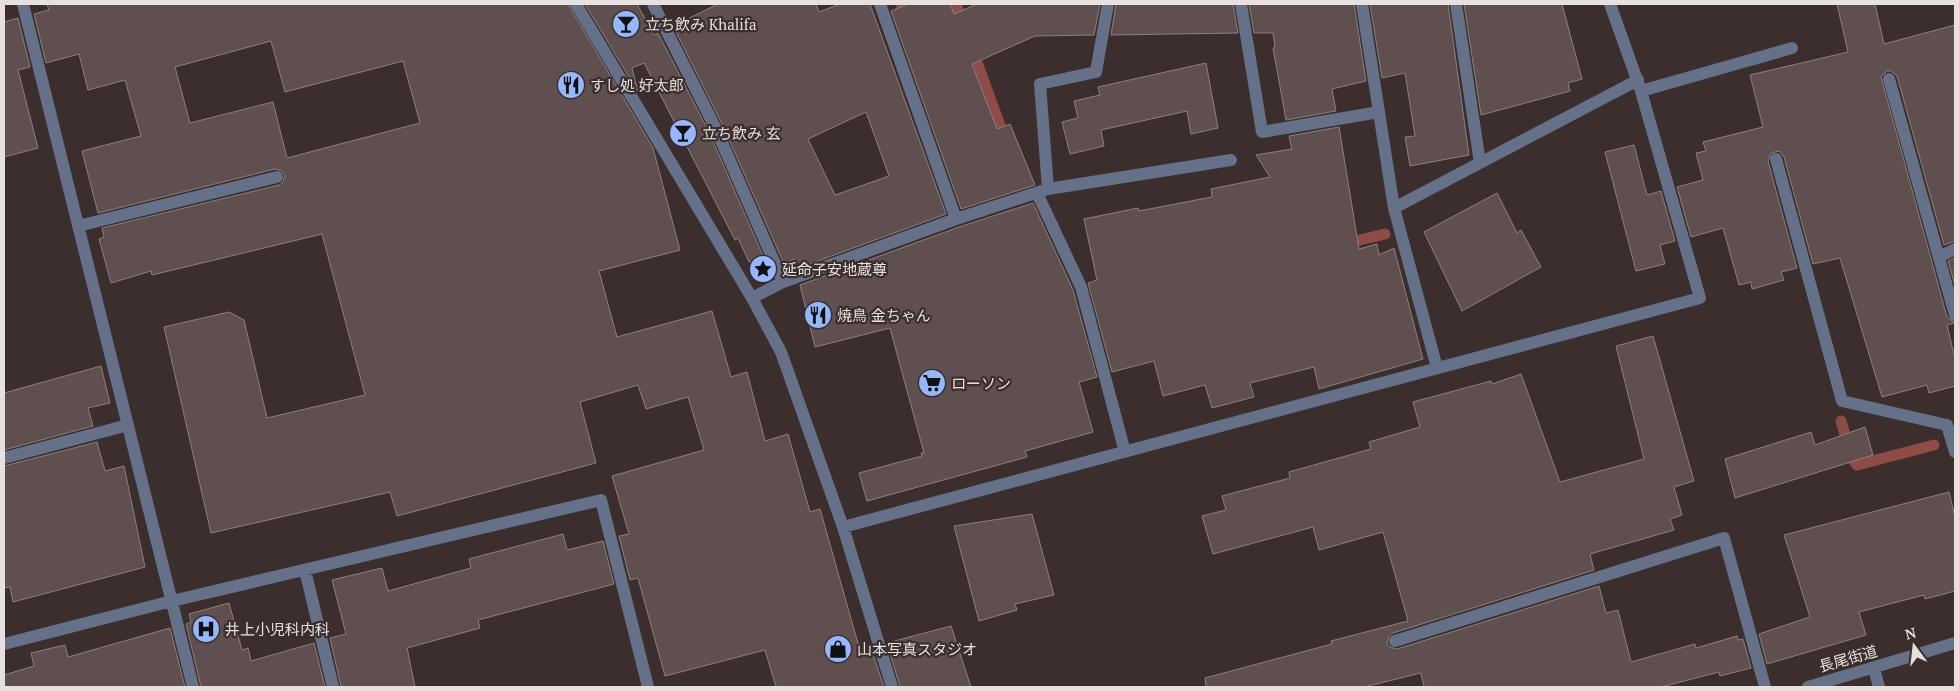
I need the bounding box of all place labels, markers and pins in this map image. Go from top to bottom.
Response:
bar icon: 立ち飲み Khalifa [611,9,641,39]
place label: 立ち飲み Khalifa [645,14,757,34]
restaurant icon: すし処 好太郎 [556,70,586,100]
place label: すし処 好太郎 [590,75,684,95]
bar icon: 立ち飲み 玄 [668,118,698,148]
place label: 立ち飲み 玄 [702,123,781,143]
place icon: 延命子安地蔵尊 [748,254,778,284]
place label: 延命子安地蔵尊 [782,259,887,279]
restaurant icon: 焼鳥 金ちゃん [803,300,833,330]
place label: 焼鳥 金ちゃん [837,305,931,325]
supermarket icon: ローソン [917,368,947,398]
place label: ローソン [951,373,1011,393]
hospital icon: 井上小児科内科 [191,614,221,644]
place label: 井上小児科内科 [225,619,330,639]
shop icon: 山本写真スタジオ [823,634,853,664]
place label: 山本写真スタジオ [857,639,977,659]

